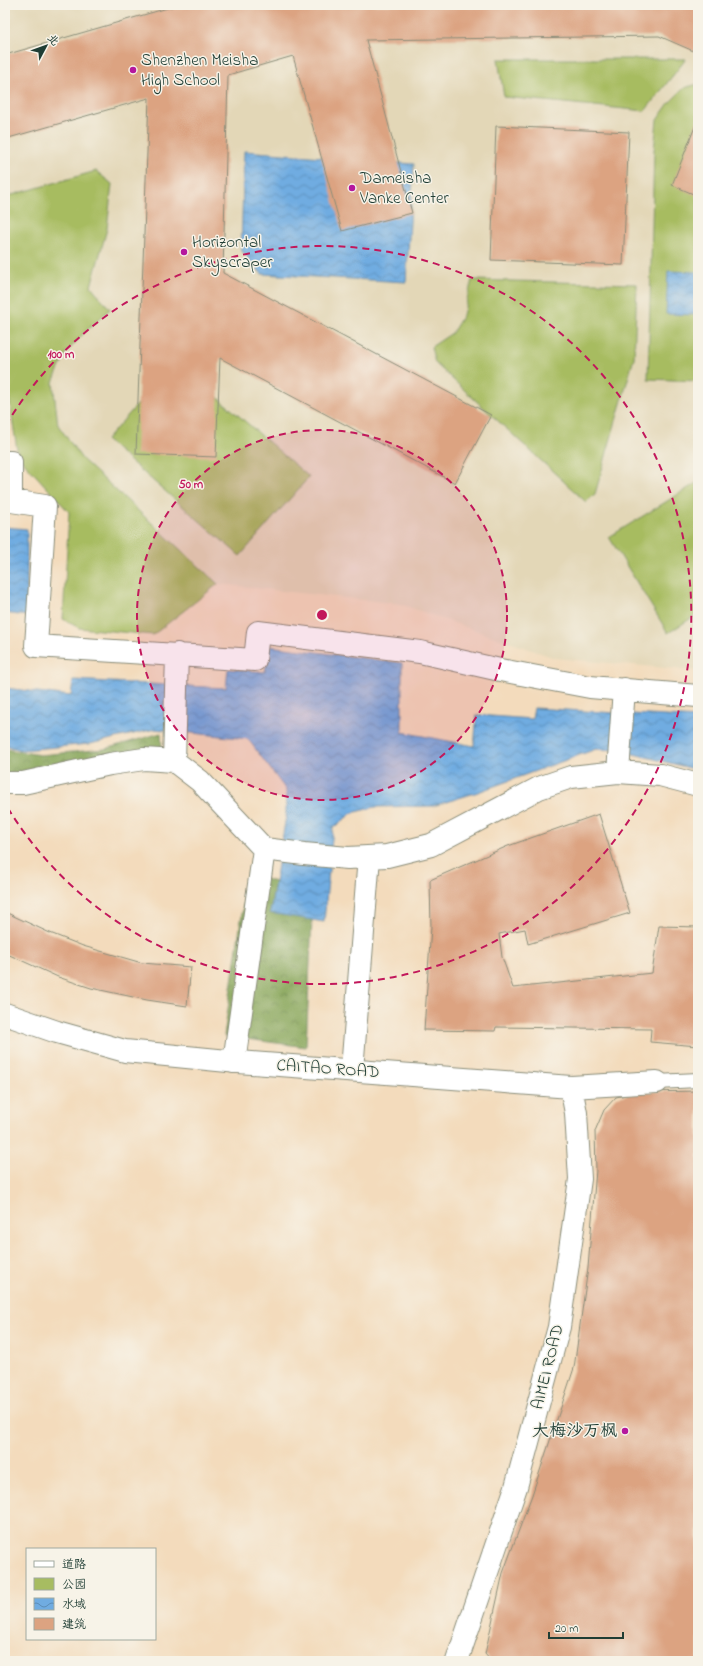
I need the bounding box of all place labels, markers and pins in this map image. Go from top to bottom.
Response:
place label: Shenzhen Meisha High School [141,48,258,95]
marker: Shenzhen Meisha High School [128,65,138,75]
place label: Dameisha Vanke Center [359,166,450,211]
marker: Dameisha Vanke Center [347,183,357,193]
place label: Horizontal Skyscraper [192,230,273,276]
marker: Horizontal Skyscraper [179,247,189,257]
centre of rings [315,608,329,622]
place label: 大梅沙万枫 [532,1419,617,1444]
marker: 大梅沙万枫 [620,1426,630,1436]

